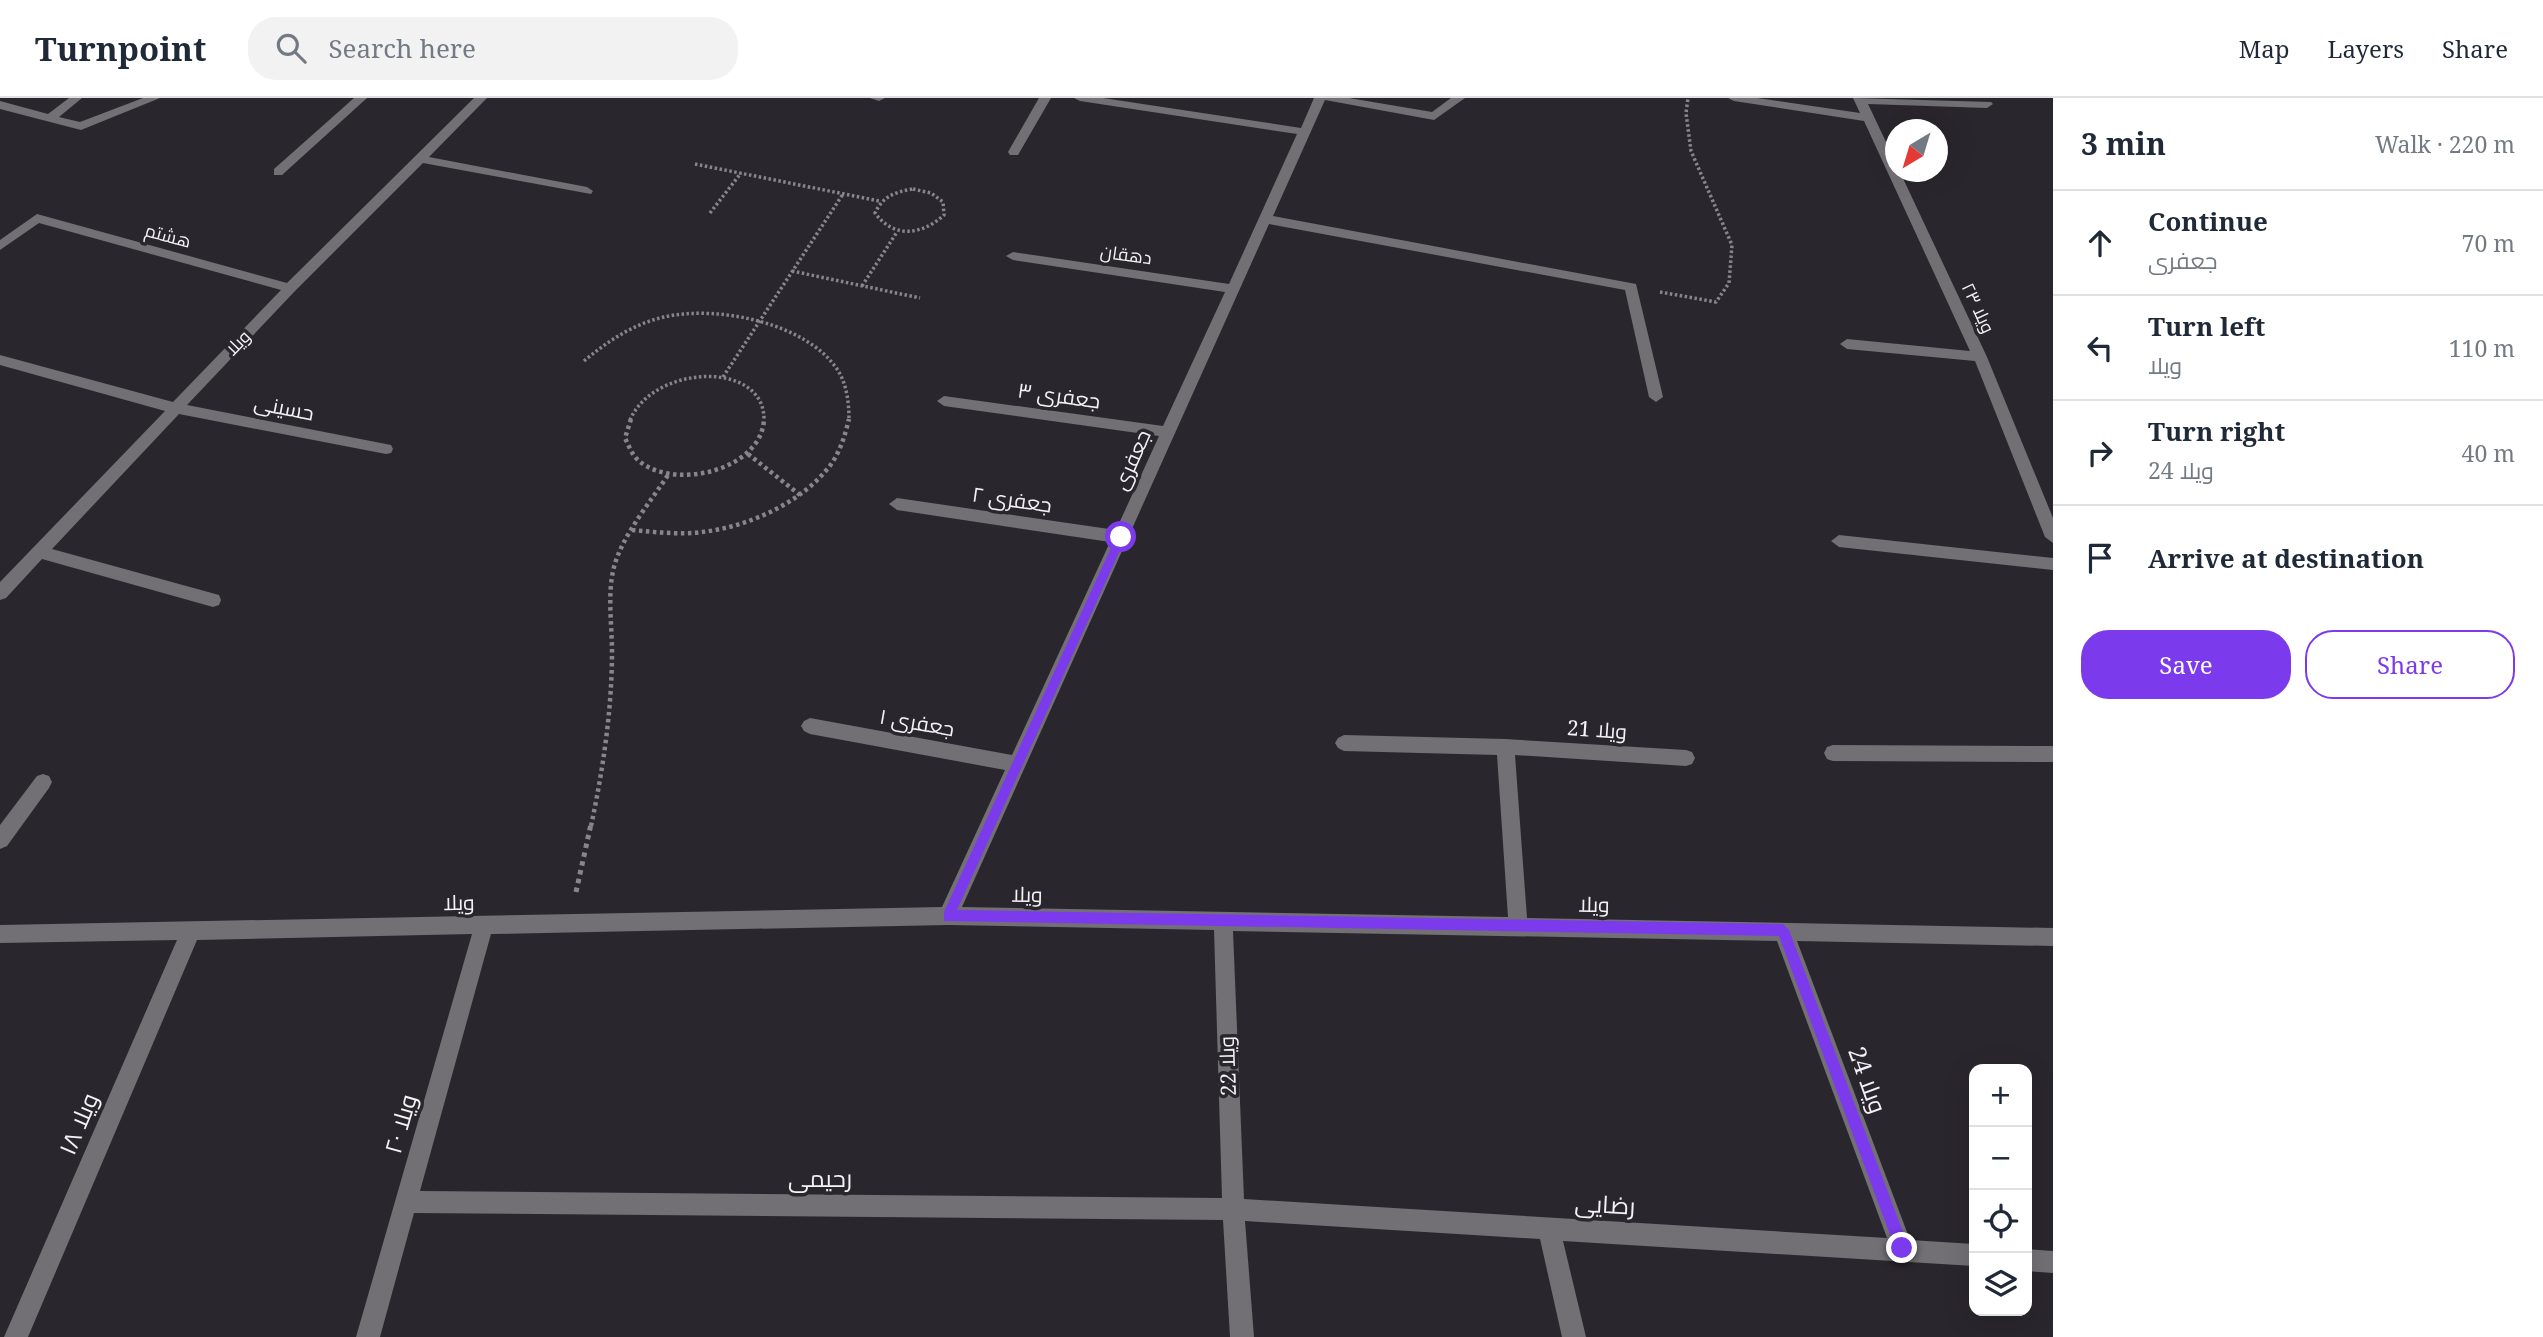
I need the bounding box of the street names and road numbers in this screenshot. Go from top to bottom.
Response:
street label: هشتم [142,217,194,254]
street label: دهقان [1099,239,1153,269]
street label: ویلا ۲۳ [1957,278,2001,337]
street label: ویلا [219,324,255,360]
street label: جعفری ۳ [1016,375,1102,415]
street label: حسینی [252,387,317,427]
street label: جعفری [1105,425,1157,494]
street label: جعفری ۲ [971,480,1054,518]
street label: جعفری ۱ [878,702,957,742]
street label: ویلا 21 [1566,713,1628,745]
street label: ویلا [1011,880,1043,908]
street label: ویلا [443,888,475,916]
street label: ویلا [1578,890,1610,918]
street label: ویلا 22 [1212,1036,1242,1097]
street label: ویلا 24 [1841,1042,1896,1117]
street label: ویلا ۱۸ [50,1087,105,1159]
street label: ویلا ۲۰ [375,1090,424,1157]
street label: رحیمی [788,1161,852,1194]
street label: رضایی [1574,1185,1636,1222]

